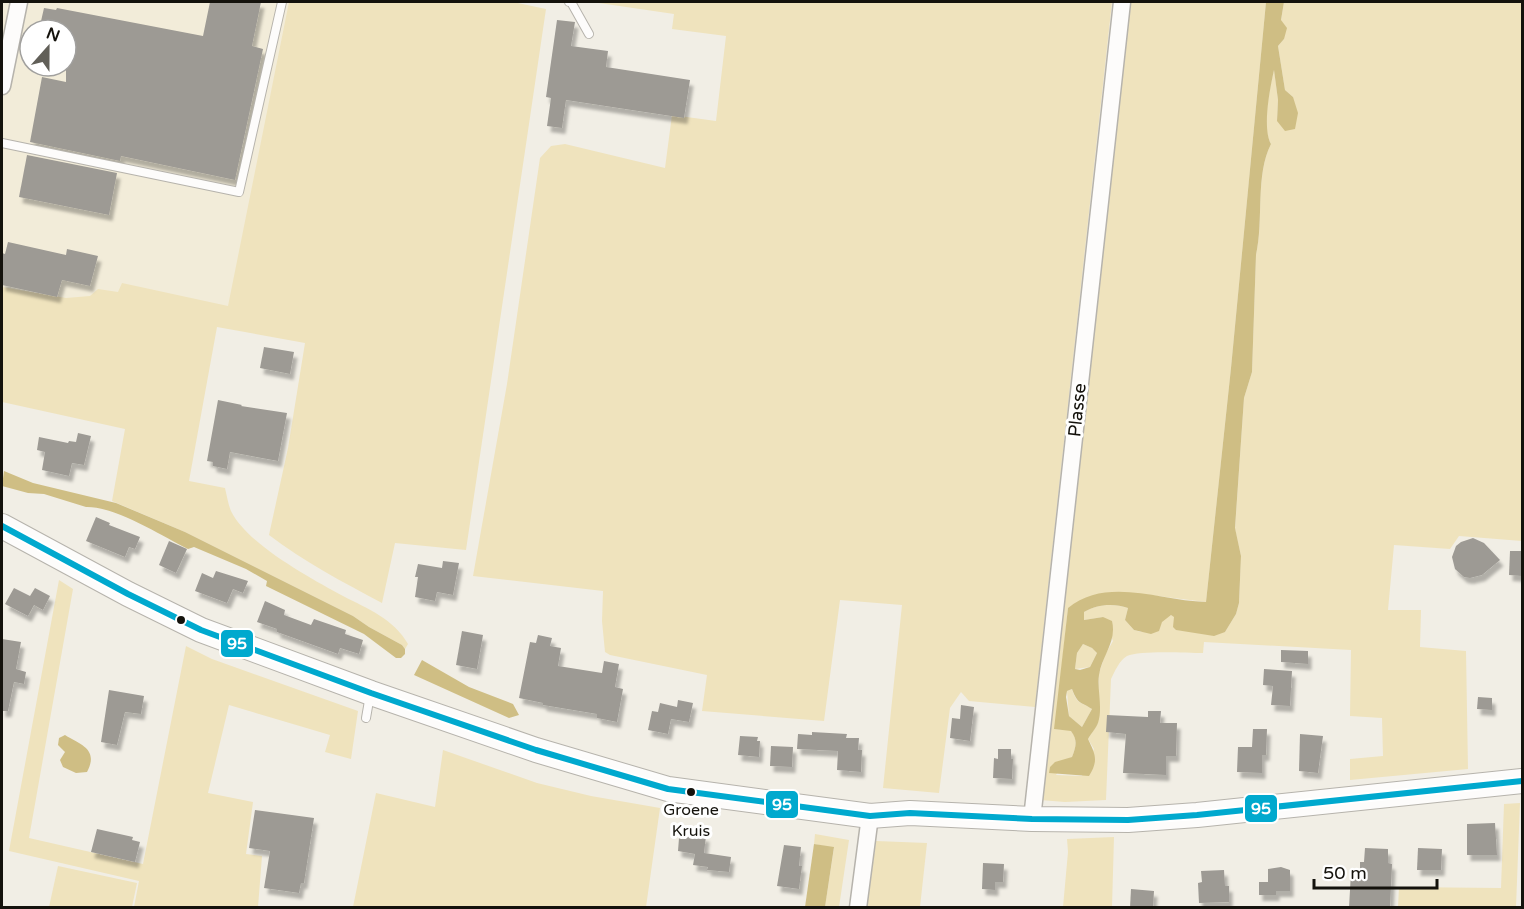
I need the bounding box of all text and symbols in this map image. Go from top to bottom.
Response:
north arrow [18,18,78,78]
text: N [43,23,63,47]
street label: Plasse [1063,382,1091,438]
unlabelled marker [175,614,187,626]
line badge: 95 [220,629,254,658]
text: 95 [227,634,247,654]
marker: Groene Kruis [685,786,697,798]
line badge: 95 [765,790,799,819]
line badge: 95 [1244,794,1278,823]
text: 95 [772,795,792,815]
text: 95 [1251,799,1271,819]
place label: Groene Kruis [663,800,719,841]
scale bar [1314,852,1437,890]
text: 50 m [1323,862,1367,884]

